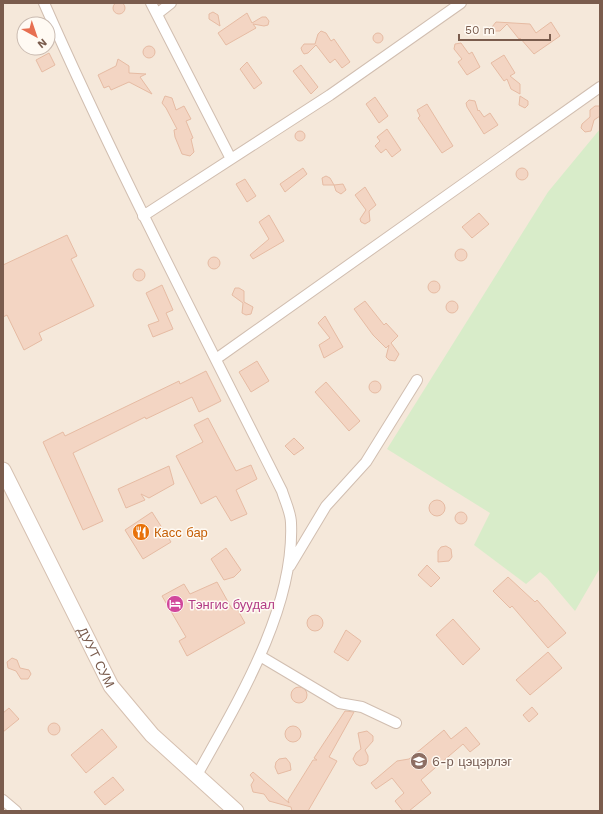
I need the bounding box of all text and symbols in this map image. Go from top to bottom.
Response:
north arrow [16,16,56,56]
scale bar [459,16,550,42]
text: 50 m [465,23,495,37]
text: N [35,36,49,51]
restaurant icon: Касс бар [131,522,151,542]
place label: Касс бар [154,525,208,540]
hotel icon: Тэнгис буудал [165,594,185,614]
place label: Тэнгис буудал [188,597,275,612]
street label: ДУУТ СУМ [75,624,117,690]
school or university icon: 6-р цэцэрлэг [409,751,429,771]
place label: 6-р цэцэрлэг [432,754,512,769]

